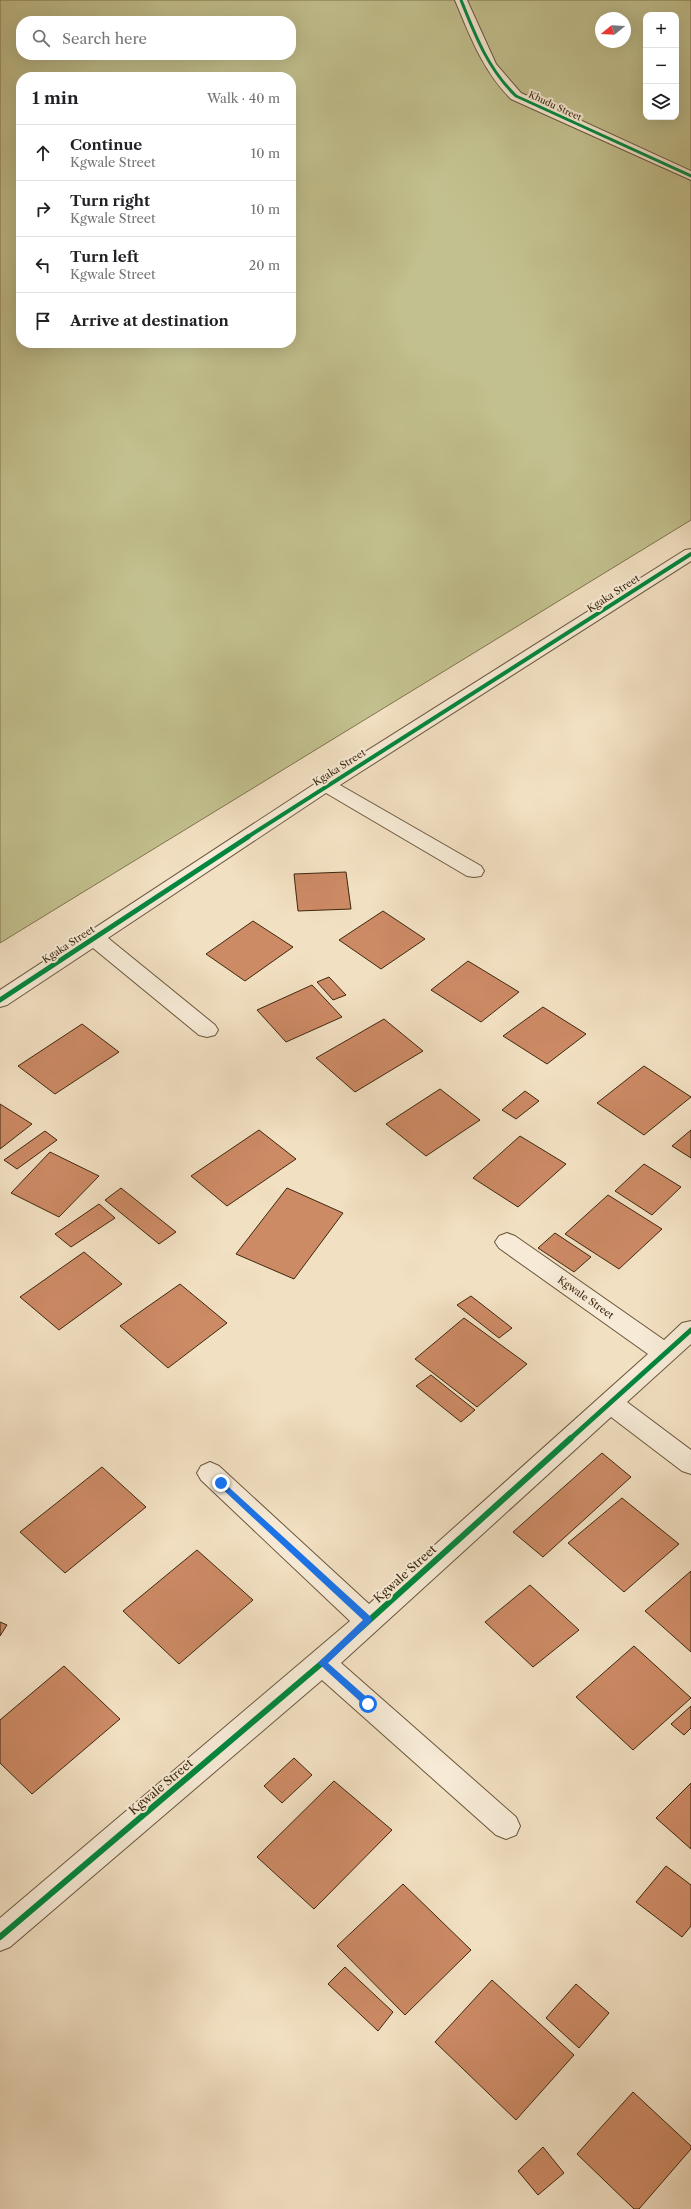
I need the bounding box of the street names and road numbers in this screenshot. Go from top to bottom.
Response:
street label: Khudu Street [527,88,584,123]
street label: Kgaka Street [585,571,642,615]
street label: Kgaka Street [310,746,369,789]
street label: Kgaka Street [40,922,97,966]
street label: Kgwale Street [555,1273,617,1322]
street label: Kgwale Street [370,1541,440,1606]
street label: Kgwale Street [126,1755,196,1818]

